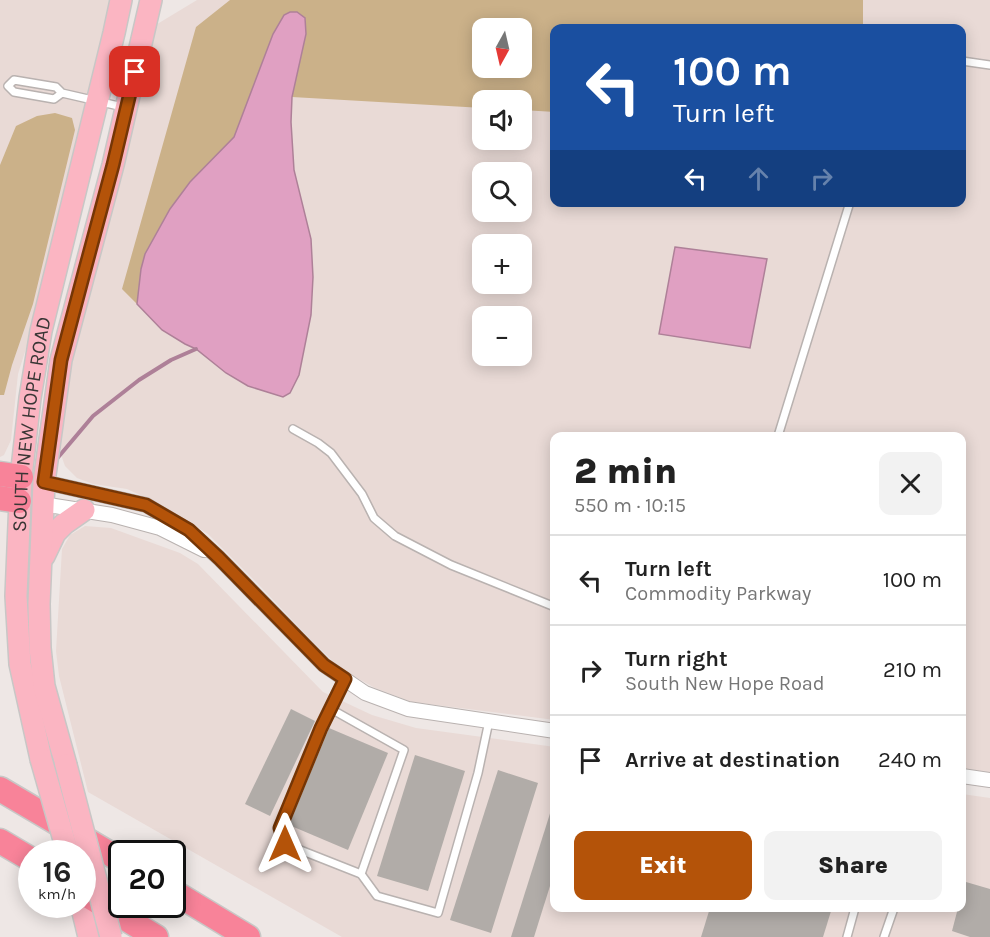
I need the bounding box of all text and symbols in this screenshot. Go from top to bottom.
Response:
north arrow [472,18,532,78]
map controls [472,18,532,366]
pin [109,46,160,97]
text: 100 m [673,46,792,96]
icon: left [574,48,652,126]
icon: arrive [118,55,151,88]
button: sound [472,90,532,150]
text: Turn left [673,97,774,129]
button: search [472,162,532,222]
icon: left [679,162,712,195]
icon: ahead [742,162,775,195]
icon: right [805,162,838,195]
button: + [472,234,532,294]
button: − [472,306,532,366]
street label: SOUTH NEW HOPE ROAD [8,314,56,532]
text: 2 min [574,450,677,492]
button: close [879,452,942,515]
text: 550 m · 10:15 [574,494,686,517]
text: Turn left [625,556,712,582]
icon: left [574,564,607,597]
text: 100 m [883,567,942,593]
text: Commodity Parkway [625,582,811,605]
text: Turn right [625,646,728,672]
icon: right [574,654,607,687]
text: 210 m [883,657,942,683]
text: South New Hope Road [625,672,825,695]
icon: arrive [574,744,607,777]
text: Arrive at destination [625,747,840,773]
text: 240 m [878,747,942,773]
position arrow [253,812,317,876]
button: Exit [574,831,752,900]
button: Share [764,831,942,900]
speed limit sign: 20 [108,840,186,918]
text: 16 [43,854,71,890]
text: km/h [38,885,76,903]

